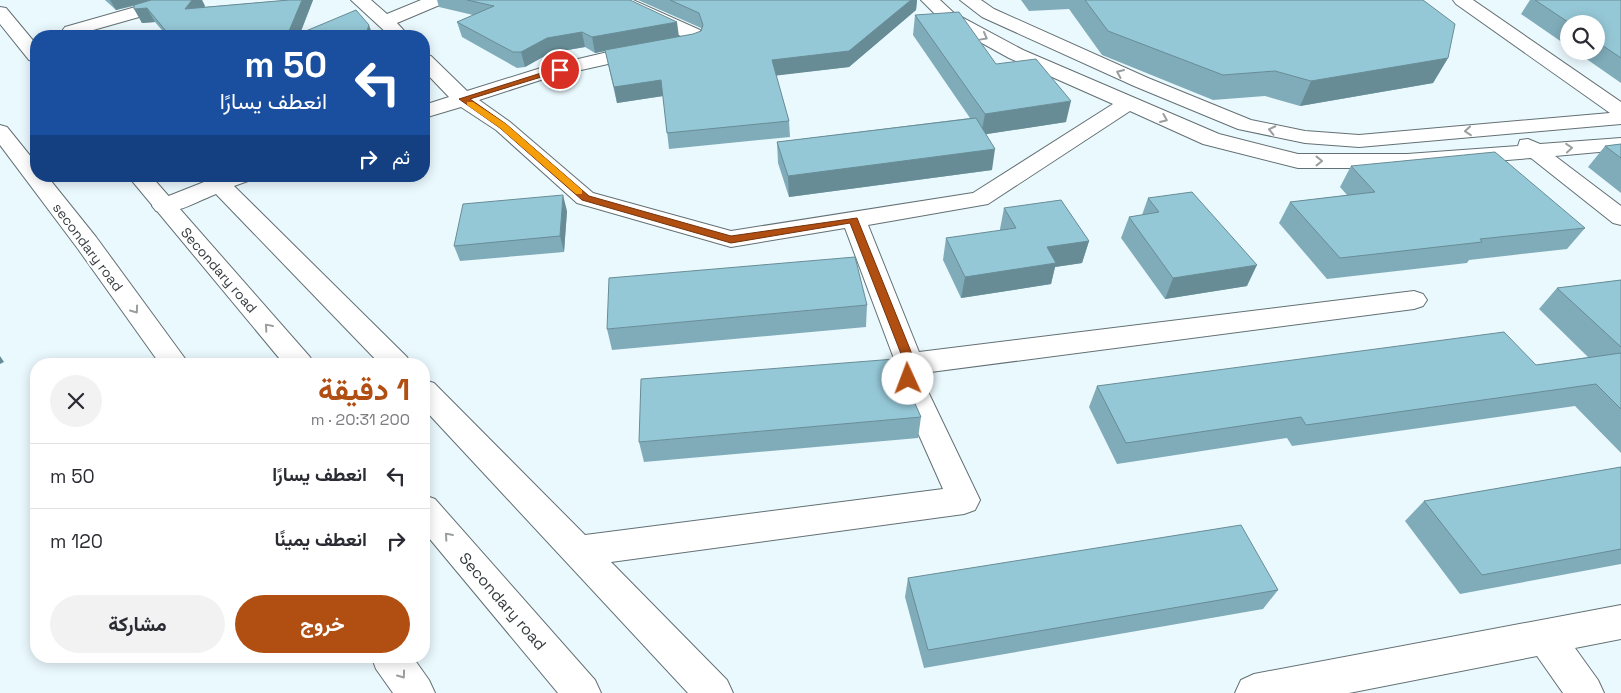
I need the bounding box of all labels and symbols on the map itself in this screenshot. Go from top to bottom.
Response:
one-way arrow [979,31,988,41]
pin [539,49,581,91]
one-way arrow [1116,68,1125,79]
one-way arrow [1159,112,1168,123]
one-way arrow [1464,125,1472,136]
one-way arrow [1267,126,1276,136]
one-way arrow [1565,143,1573,154]
one-way arrow [1316,156,1324,166]
street label: secondary road [49,199,127,295]
street label: Secondary road [177,224,261,316]
one-way arrow [129,304,139,313]
one-way arrow [265,323,274,332]
position arrow [881,352,933,404]
one-way arrow [444,533,453,542]
street label: Secondary road [454,548,551,655]
one-way arrow [397,669,405,678]

